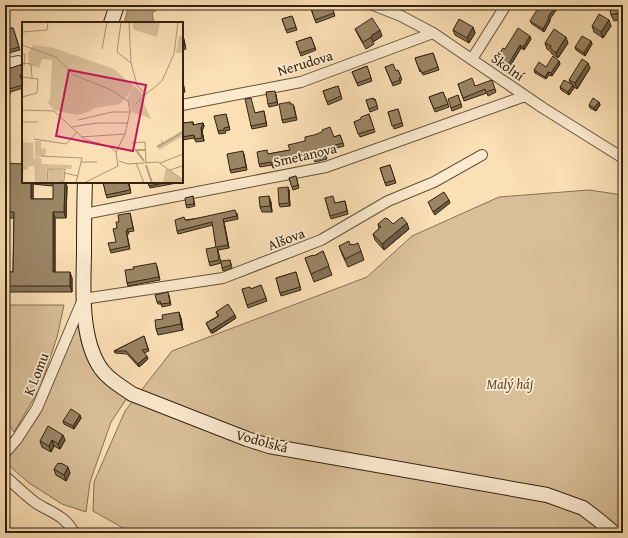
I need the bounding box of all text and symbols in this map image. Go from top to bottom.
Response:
inset map [22,22,183,183]
street label: Nerudova [275,45,335,81]
street label: Školní [487,48,530,86]
street label: Smetanova [271,138,339,172]
street label: Alšova [265,223,308,255]
street label: K Lomu [18,349,54,398]
park label: Malý háj [487,374,534,394]
street label: Vodolská [234,424,291,458]

